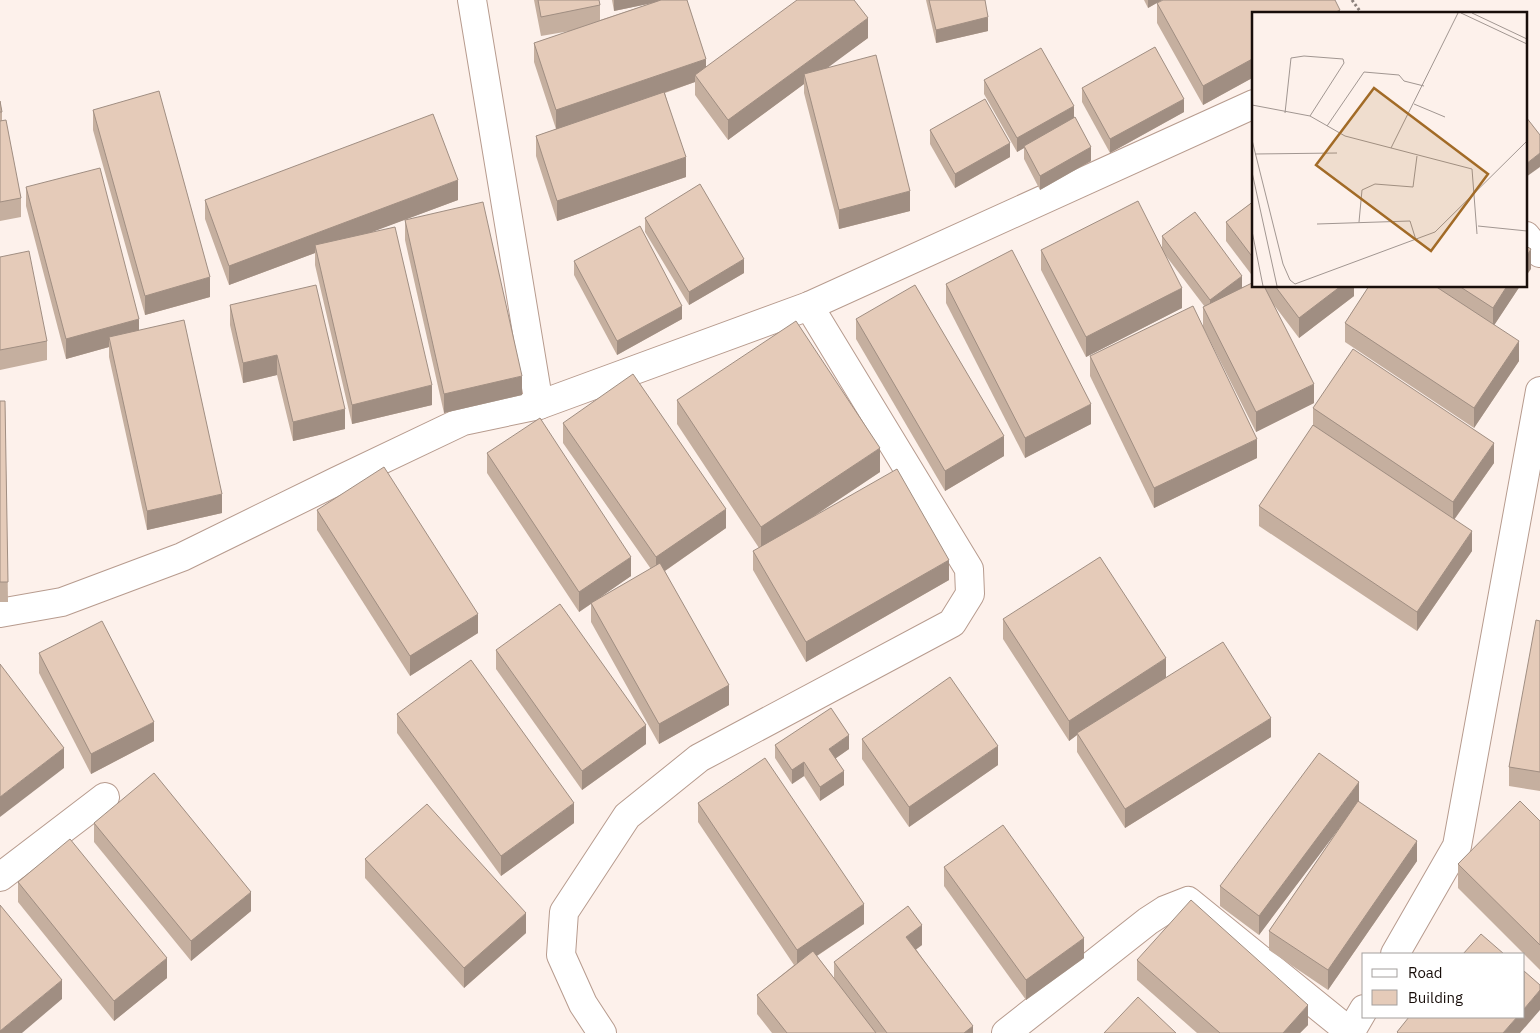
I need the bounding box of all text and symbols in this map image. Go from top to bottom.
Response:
inset map [1252,12,1528,288]
legend [1362,953,1525,1018]
text: Road [1408,963,1443,982]
text: Building [1408,988,1463,1007]

